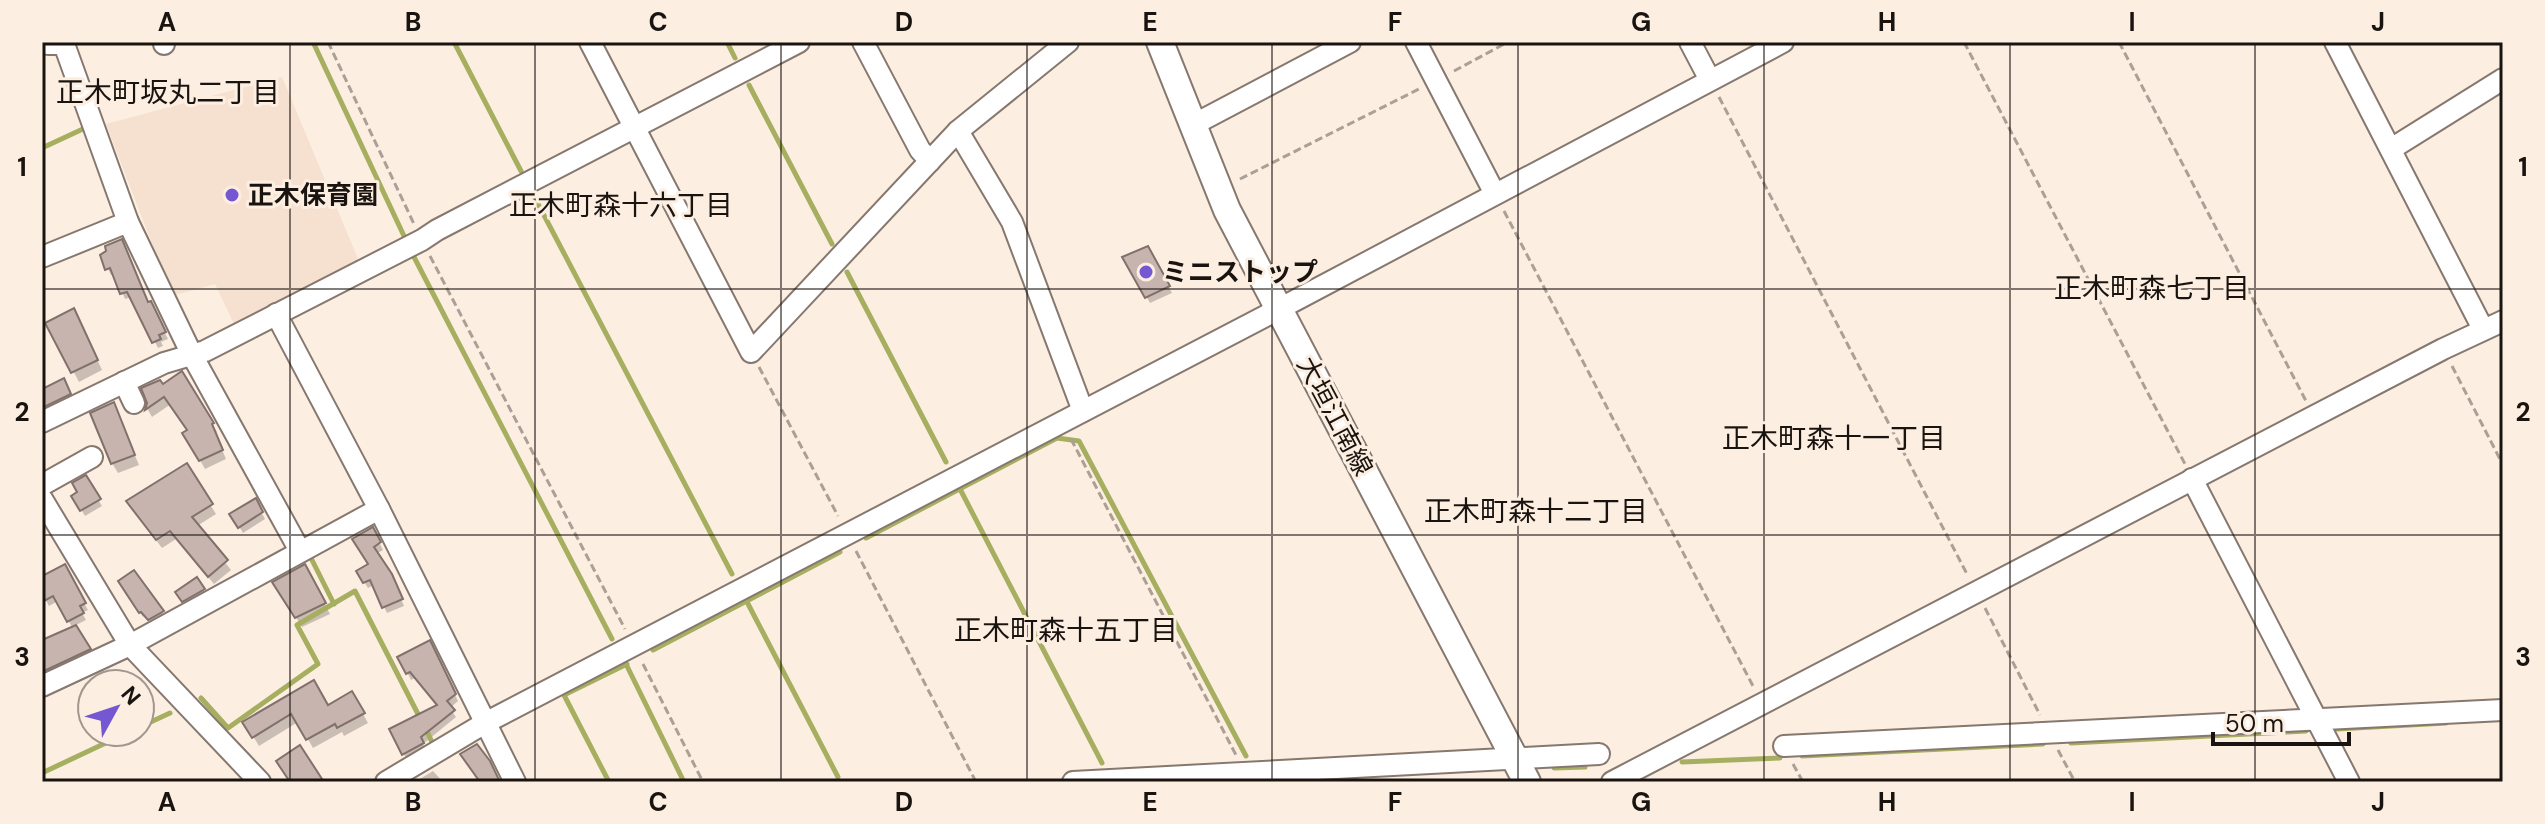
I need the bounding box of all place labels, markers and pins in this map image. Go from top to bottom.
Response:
place label: 正木保育園 [248,178,378,212]
marker: 正木保育園 [223,186,241,204]
place label: ミニストップ [1162,255,1318,289]
marker: ミニストップ [1137,263,1155,281]

